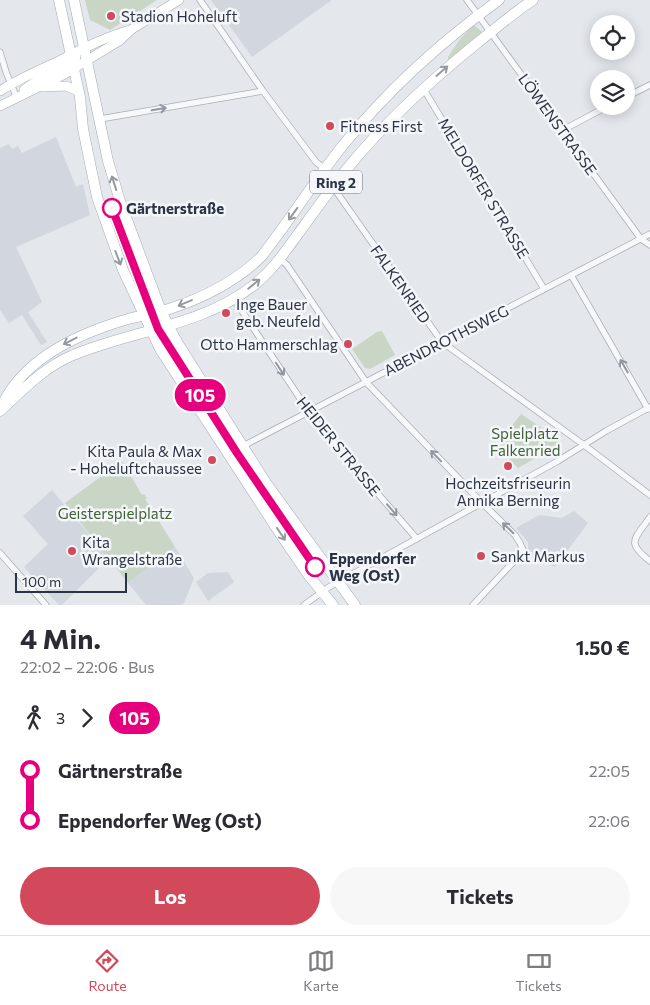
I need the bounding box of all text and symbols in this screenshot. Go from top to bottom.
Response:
place label: Stadion Hoheluft [121,7,238,25]
marker: Stadion Hoheluft [105,10,117,22]
map controls [590,15,635,115]
button: locate [590,15,635,60]
one-way arrow [435,66,448,77]
street label: LÖWENSTRASSE [515,70,601,178]
button: layers [590,70,635,115]
one-way arrow [150,104,166,114]
street label: MELDORFER STRASSE [435,114,533,262]
place label: Fitness First [340,117,423,135]
marker: Fitness First [324,120,336,132]
road number: Ring 2 [310,170,362,193]
one-way arrow [109,176,119,192]
marker: Gärtnerstraße [102,198,122,218]
place label: Gärtnerstraße [126,199,224,217]
one-way arrow [288,206,298,220]
street label: FALKENRIED [367,241,435,327]
one-way arrow [114,250,123,265]
one-way arrow [248,279,261,290]
place label: Inge Bauer geb. Neufeld [236,295,320,330]
one-way arrow [178,299,193,308]
street label: ABENDROTHSWEG [381,301,511,379]
marker: Inge Bauer geb. Neufeld [220,307,232,319]
place label: Otto Hammerschlag [200,335,338,353]
one-way arrow [63,336,78,346]
marker: Otto Hammerschlag [342,338,354,350]
one-way arrow [618,360,628,374]
one-way arrow [275,361,285,375]
line badge: 105 [171,379,229,411]
text: 105 [185,384,215,406]
street label: HEIDER STRASSE [294,393,385,499]
park label: Spielplatz Falkenried [490,424,560,459]
place label: Kita Paula & Max - Hoheluftchaussee [70,442,202,477]
one-way arrow [430,449,442,462]
marker: Kita Paula & Max - Hoheluftchaussee [206,454,218,466]
marker: Hochzeitsfriseurin Annika Berning [502,460,514,472]
place label: Hochzeitsfriseurin Annika Berning [445,474,571,509]
one-way arrow [386,503,397,516]
park label: Geisterspielplatz [58,504,172,522]
one-way arrow [501,522,514,534]
one-way arrow [276,527,286,541]
place label: Kita Wrangelstraße [82,533,182,568]
marker: Kita Wrangelstraße [66,545,78,557]
place label: Sankt Markus [491,547,585,565]
place label: Eppendorfer Weg (Ost) [329,549,416,584]
marker: Sankt Markus [475,550,487,562]
marker: Eppendorfer Weg (Ost) [305,557,325,577]
scale bar [15,570,128,593]
text: 100 m [22,573,61,590]
text: 4 Min. [20,621,101,655]
text: 1.50 € [576,636,630,659]
text: 22:02 – 22:06 · Bus [20,657,154,676]
icon: walk [20,704,48,732]
icon: forward [73,704,101,732]
text: 105 [119,707,150,729]
text: 3 [56,708,65,727]
text: Gärtnerstraße [58,759,182,782]
text: 22:05 [589,761,630,780]
text: Eppendorfer Weg (Ost) [58,809,262,832]
text: 22:06 [588,811,630,830]
button: Los [20,867,320,925]
button: Tickets [330,867,630,925]
tab: Route [88,947,127,994]
tab: Karte [303,947,339,994]
tab: Tickets [515,947,562,994]

